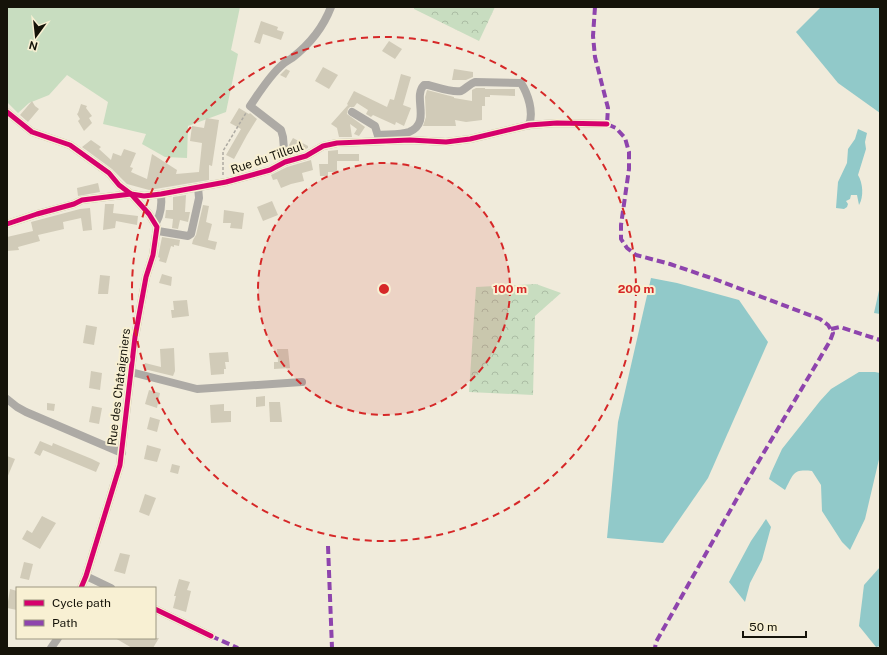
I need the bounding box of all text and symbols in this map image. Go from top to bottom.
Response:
north arrow [16,16,56,56]
text: N [28,39,39,53]
street label: Rue du Tilleul [229,139,306,177]
centre of rings [377,282,391,296]
text: 100 m [493,282,527,296]
text: 200 m [618,282,654,296]
street label: Rue des Châtaigniers [105,328,133,446]
legend [16,587,156,639]
text: Cycle path [52,596,111,610]
scale bar [743,613,806,639]
text: Path [52,616,78,630]
text: 50 m [749,620,777,634]

